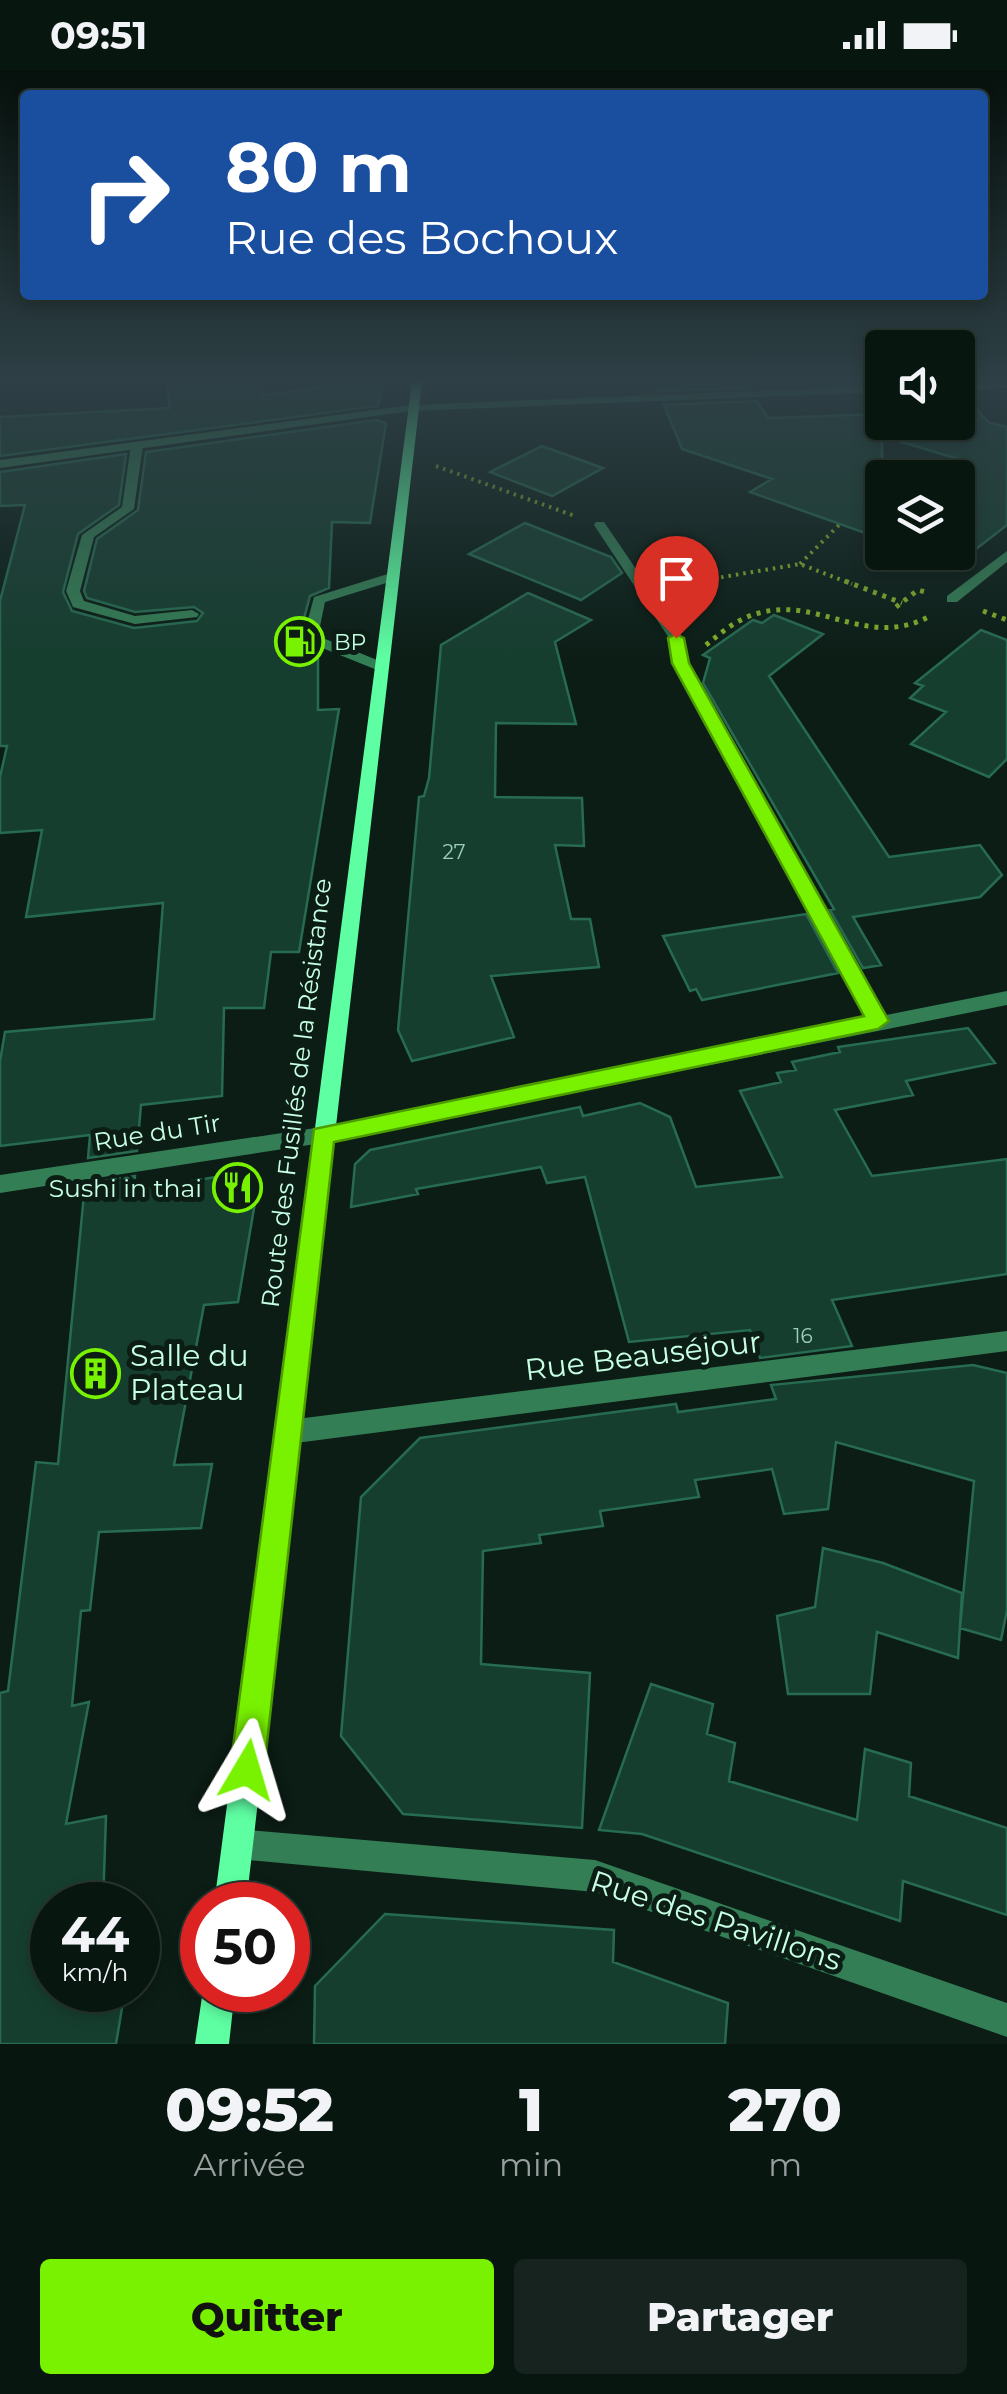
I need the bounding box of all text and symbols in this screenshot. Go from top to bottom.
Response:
text: 09:51 [50,12,147,59]
text: 80 m [225,124,412,210]
icon: right [60,130,190,260]
text: Rue des Bochoux [225,210,618,265]
map controls [865,330,975,570]
button: sound [865,330,975,440]
button: layers [865,460,975,570]
pin [634,536,719,639]
icon: arrive [649,551,704,606]
fuel station icon: BP [273,616,325,668]
place label: BP [334,629,366,656]
house number: 27 [442,840,466,864]
street label: Route des Fusillés de la Résistance [255,877,337,1309]
street label: Rue du Tir [91,1107,223,1157]
restaurant icon: Sushi in thai [211,1162,263,1214]
place label: Sushi in thai [49,1173,202,1203]
street label: Rue Beauséjour [523,1323,763,1388]
house number: 16 [793,1324,813,1348]
place label: Salle du Plateau [130,1337,249,1408]
building icon: Salle du Plateau [69,1347,121,1399]
position arrow [195,1718,299,1822]
street label: Rue des Pavillons [586,1863,846,1979]
speed limit sign: 50 [180,1882,310,2012]
text: 44 [61,1904,129,1965]
text: km/h [62,1957,128,1987]
text: 09:52 [165,2073,334,2146]
text: 1 [519,2073,543,2146]
text: 270 [728,2073,842,2146]
text: Arrivée [193,2145,306,2184]
text: min [499,2145,563,2184]
text: m [768,2145,802,2184]
button: Quitter [40,2259,494,2374]
button: Partager [514,2259,967,2374]

